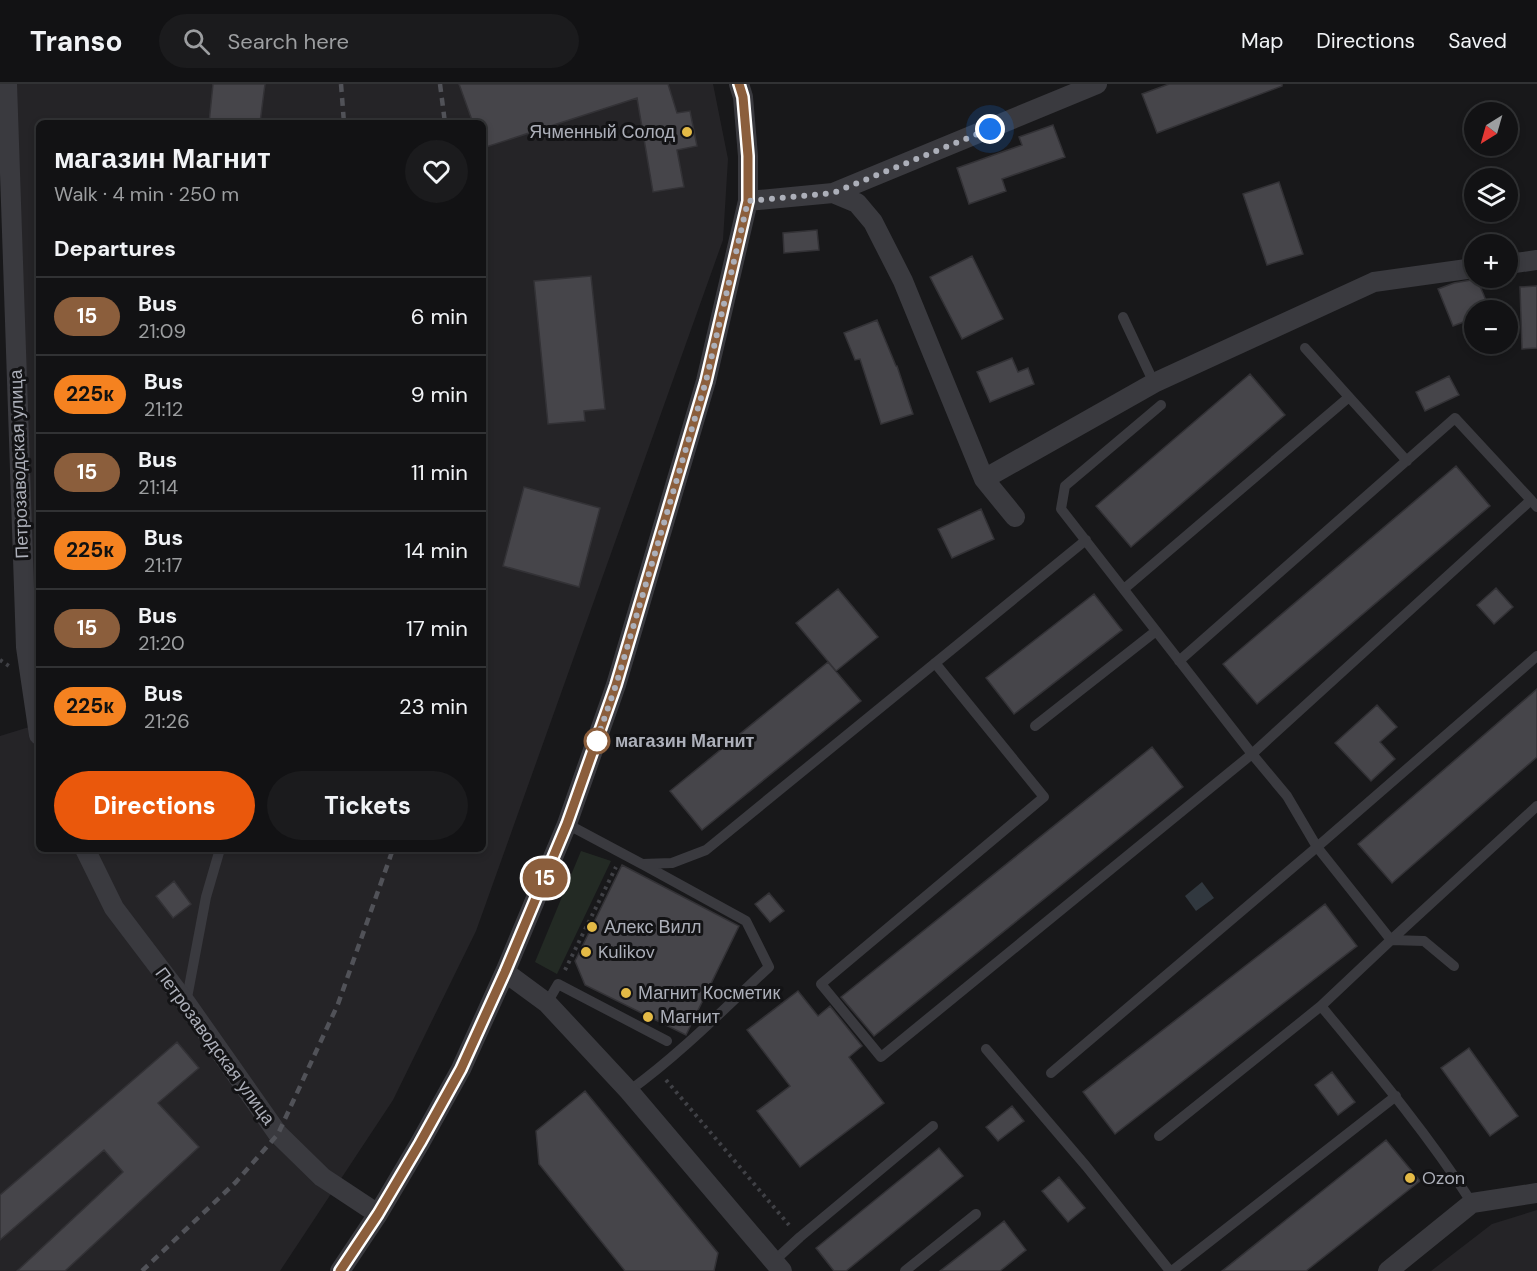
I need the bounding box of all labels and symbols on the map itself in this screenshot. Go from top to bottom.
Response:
north arrow [1464,102,1518,156]
your location [975,114,1005,144]
place label: Ячменный Солод [529,120,675,144]
marker: Ячменный Солод [680,125,694,139]
street label: Петрозаводская улица [4,368,34,559]
marker: магазин Магнит [584,728,610,754]
place label: магазин Магнит [615,729,755,753]
line badge: 15 [518,858,572,898]
place label: Алекс Вилл [604,915,701,939]
marker: Алекс Вилл [585,920,599,934]
place label: Kulikov [598,940,656,964]
marker: Kulikov [579,945,593,959]
street label: Петрозаводская улица [150,962,281,1130]
place label: Магнит Косметик [638,981,780,1005]
marker: Магнит Косметик [619,986,633,1000]
place label: Магнит [660,1005,720,1029]
marker: Магнит [641,1010,655,1024]
place label: Ozon [1422,1166,1465,1190]
marker: Ozon [1403,1171,1417,1185]

